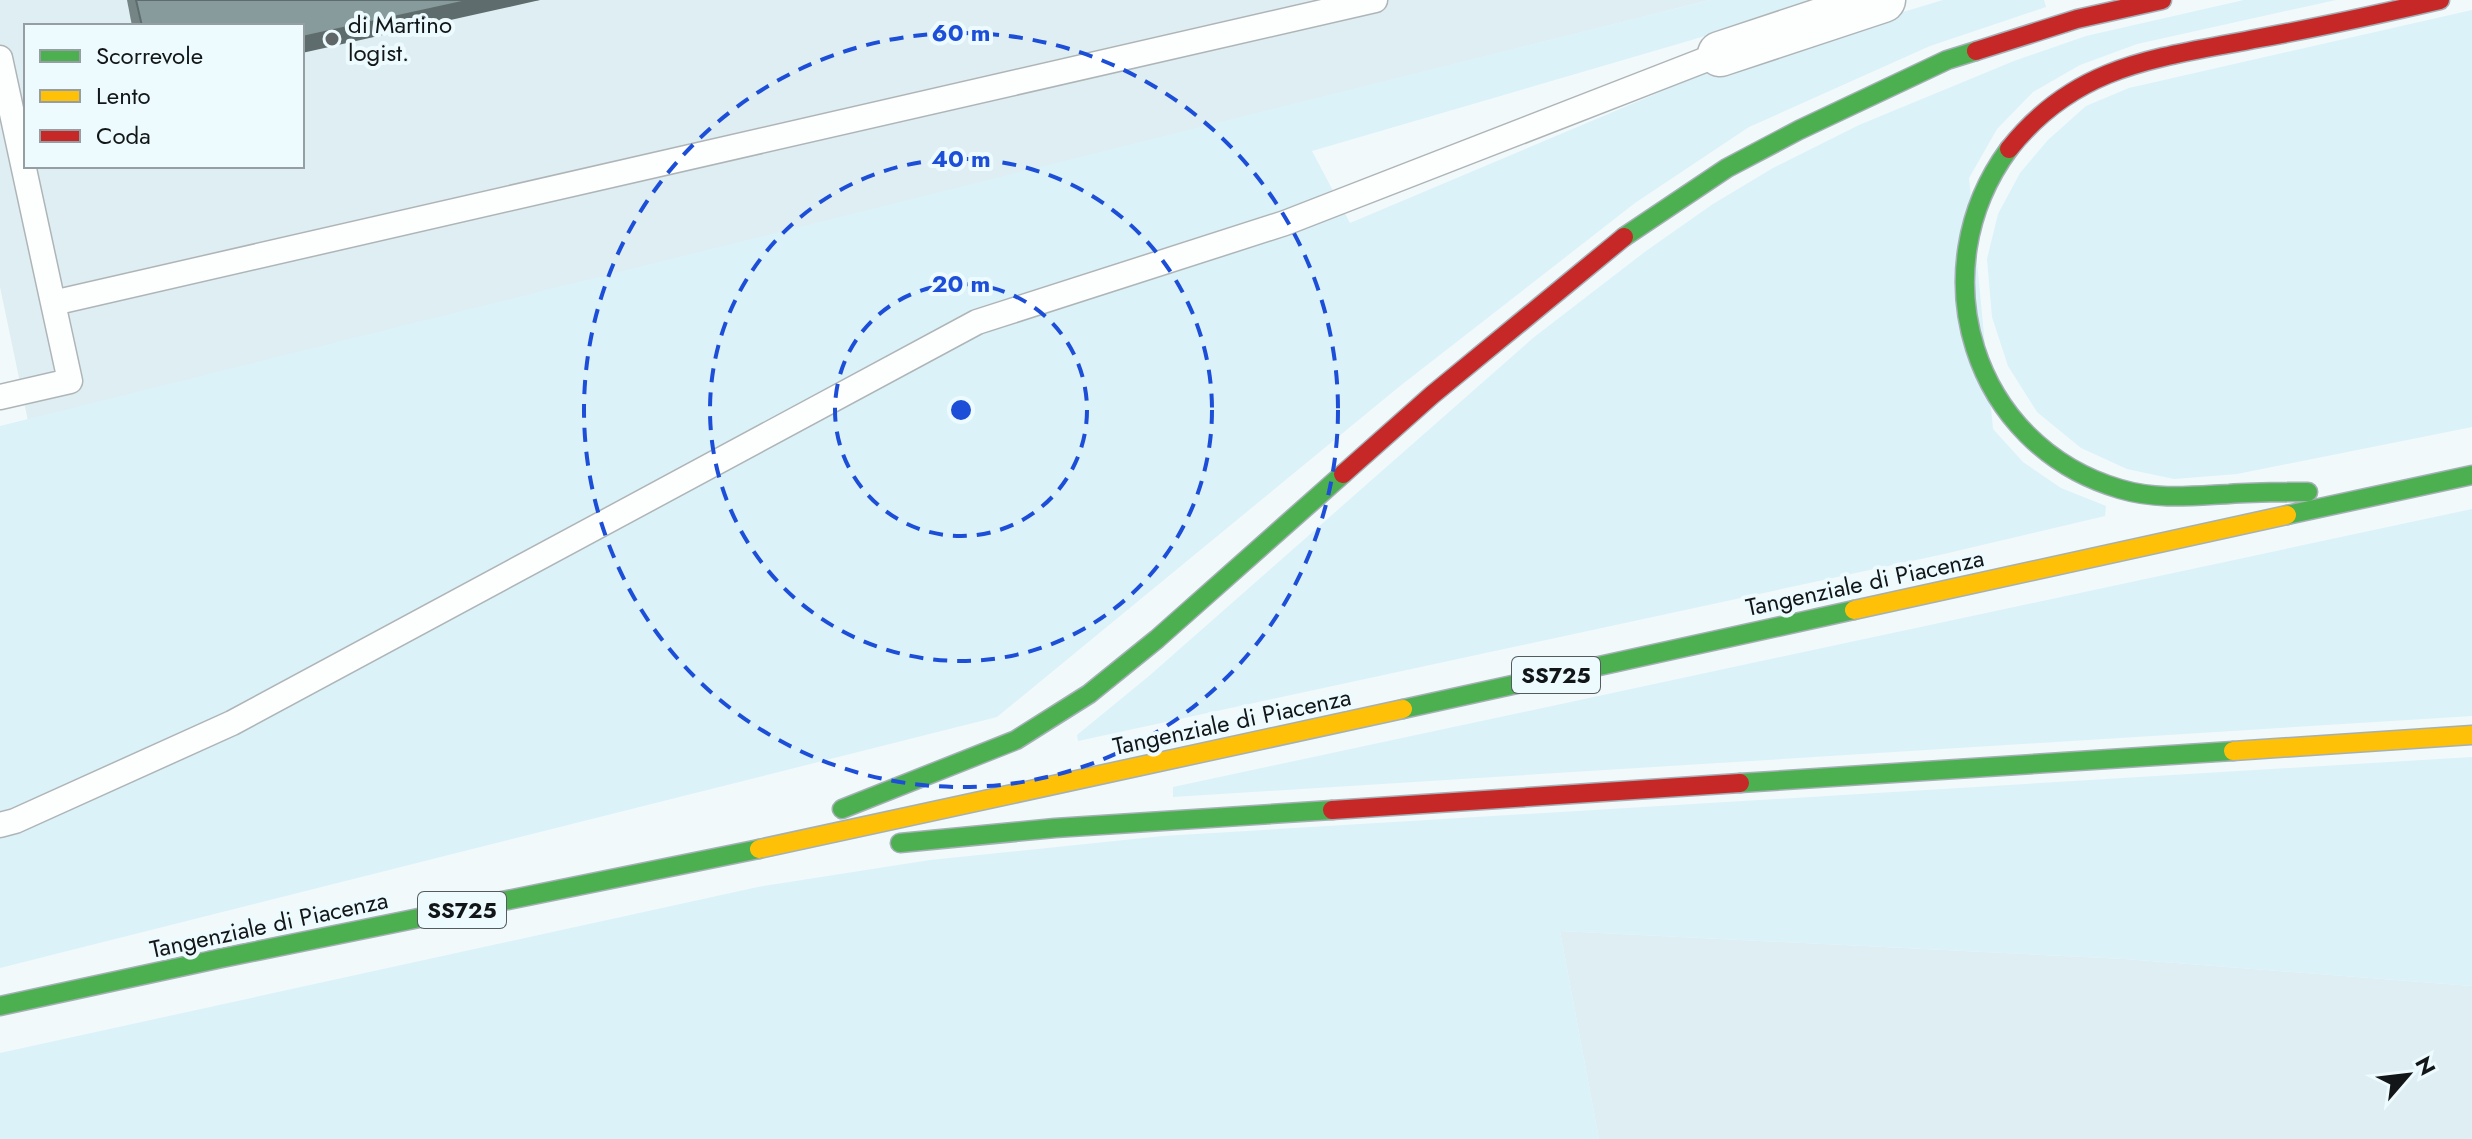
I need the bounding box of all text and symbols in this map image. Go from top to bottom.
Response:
place label: di Martino logist. [348,7,452,70]
text: 60 m [932,15,990,50]
legend [24,24,304,168]
marker: di Martino logist. [323,30,341,48]
text: Scorrevole [96,38,203,73]
text: Lento [96,78,151,113]
text: Coda [96,118,151,153]
text: 40 m [931,141,991,176]
text: 20 m [932,266,990,301]
centre of rings [947,396,975,424]
street label: Tangenziale di Piacenza [1743,540,1987,625]
road number: SS725 [1512,657,1600,693]
street label: Tangenziale di Piacenza [1110,679,1354,764]
street label: Tangenziale di Piacenza [147,882,391,967]
road number: SS725 [418,892,506,928]
north arrow [2368,1035,2448,1115]
text: N [2407,1050,2444,1081]

